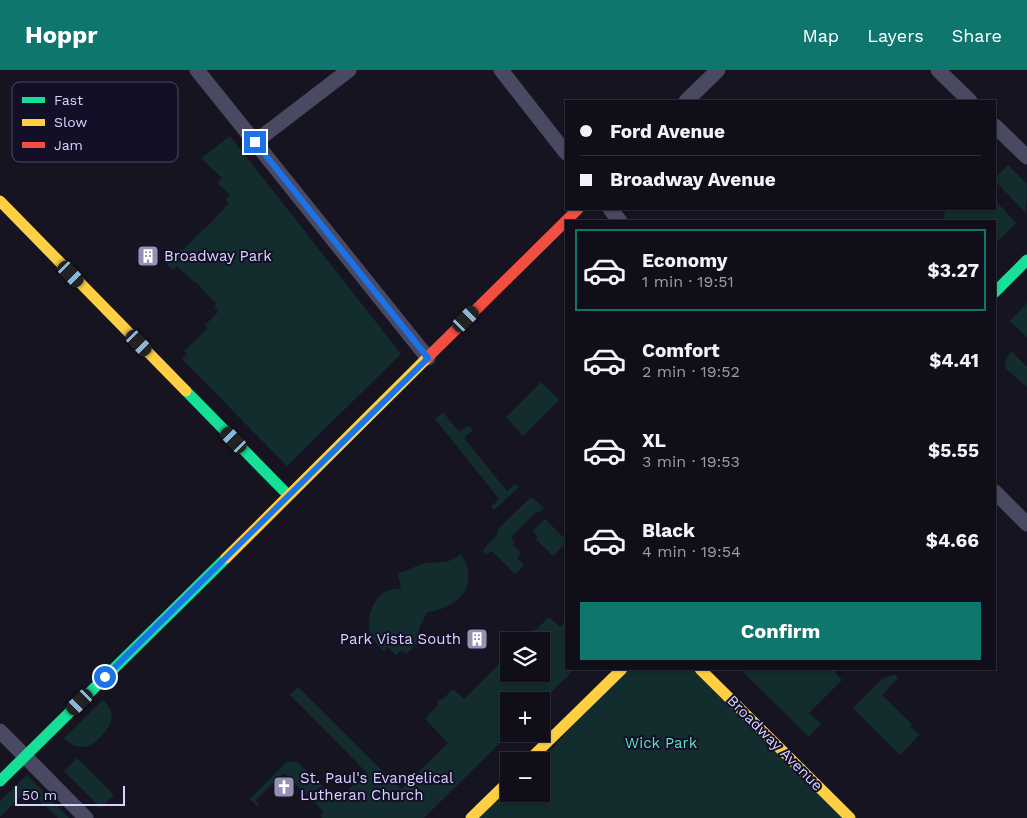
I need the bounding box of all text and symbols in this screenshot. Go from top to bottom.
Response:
text: Hoppr [25,21,98,49]
text: Map [802,25,839,46]
text: Layers [867,25,924,46]
text: Share [952,25,1002,46]
legend [12,82,178,162]
text: Fast [54,92,83,108]
text: Slow [54,114,87,130]
text: Ford Avenue [610,120,725,143]
route end [244,131,266,153]
text: Jam [54,137,83,153]
text: Broadway Avenue [610,168,776,191]
building icon: Broadway Park [136,244,160,268]
place label: Broadway Park [164,247,272,265]
icon: car [582,248,627,293]
text: Economy [642,249,727,272]
car [55,258,86,290]
text: $3.27 [928,259,979,282]
text: 1 min · 19:51 [642,272,734,291]
car [450,303,481,335]
car [123,327,154,359]
icon: car [582,338,627,383]
text: Comfort [642,339,720,362]
text: $4.41 [929,349,979,372]
text: 2 min · 19:52 [642,362,740,381]
car [218,424,249,456]
icon: car [582,428,627,473]
text: XL [642,429,666,452]
text: $5.55 [928,439,979,462]
text: 3 min · 19:53 [642,452,740,471]
icon: car [582,518,627,563]
text: Black [642,519,695,542]
text: $4.66 [926,529,979,552]
text: 4 min · 19:54 [642,542,741,561]
button: Confirm [580,602,981,660]
building icon: Park Vista South [465,627,489,651]
place label: Park Vista South [340,630,461,648]
map controls [500,632,550,802]
button: layers [500,632,550,682]
route start [94,666,116,688]
car [64,686,95,718]
street label: Broadway Avenue [723,691,827,795]
button: + [500,692,550,742]
park label: Wick Park [625,734,698,752]
button: − [500,752,550,802]
place label: St. Paul's Evangelical Lutheran Church [300,769,454,804]
church icon: St. Paul's Evangelical Lutheran Church [272,775,296,799]
scale bar [15,783,125,806]
text: 50 m [22,787,57,803]

